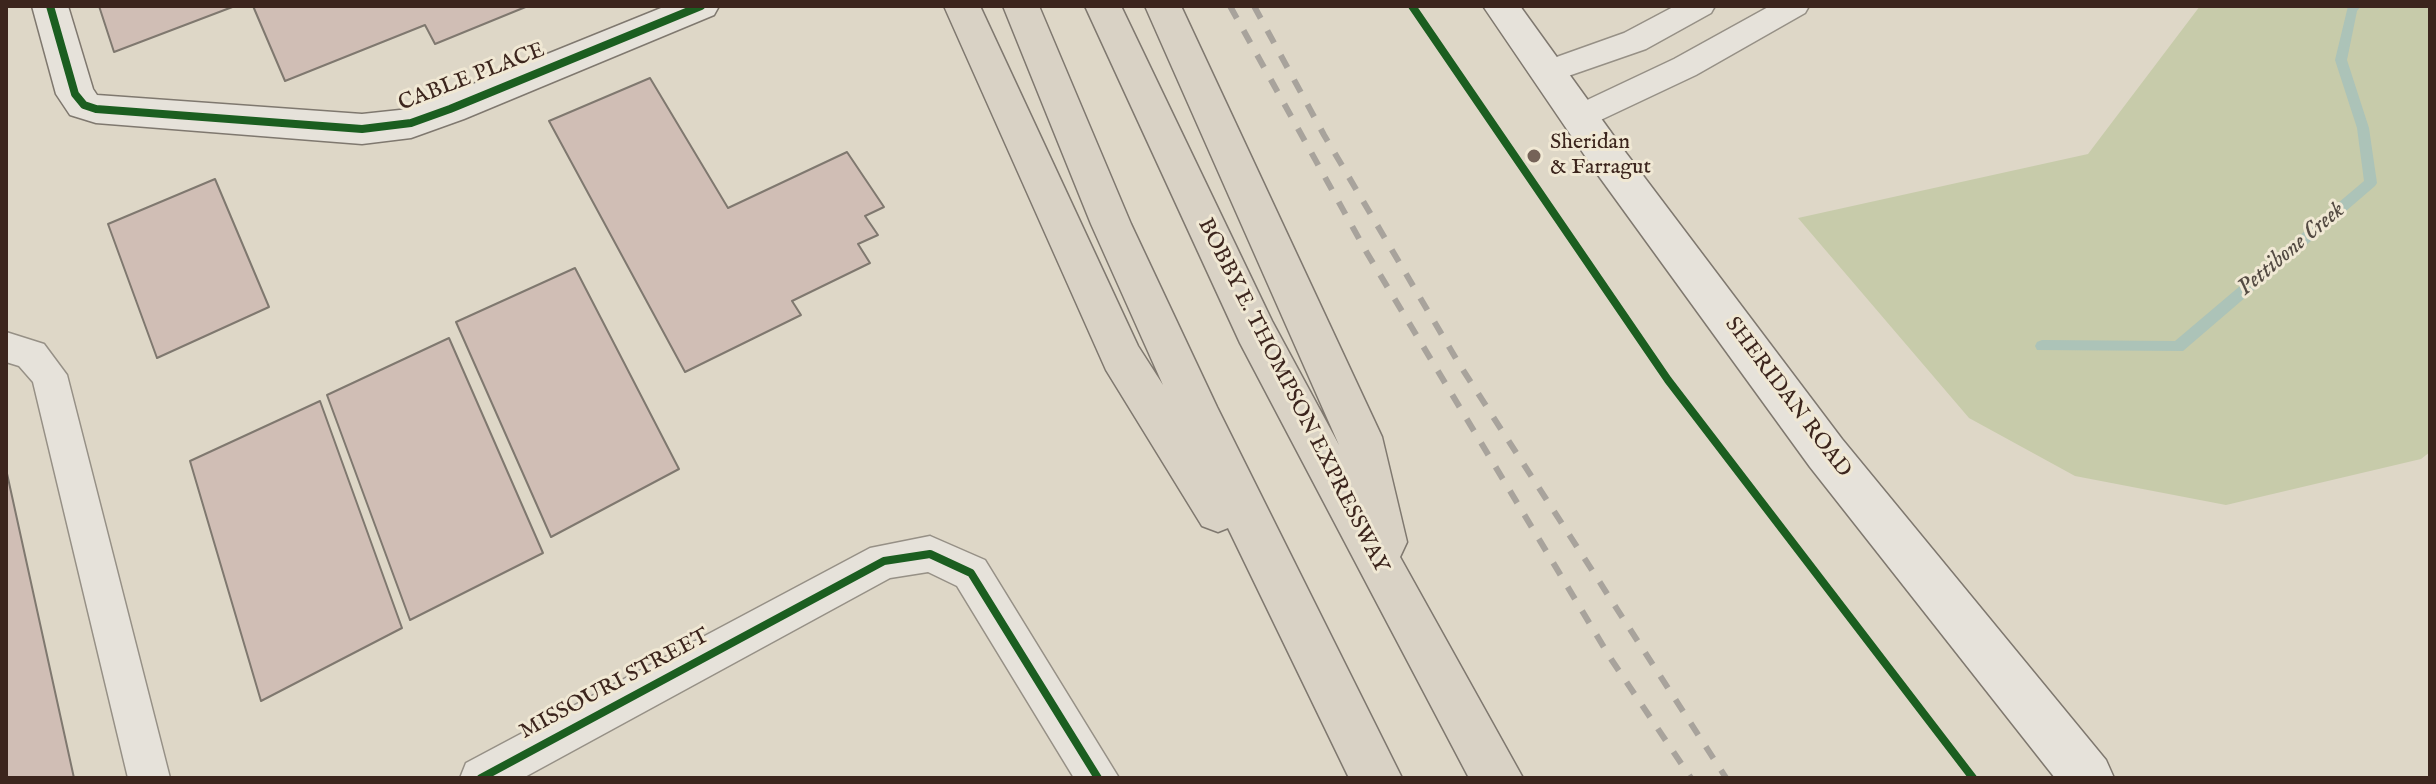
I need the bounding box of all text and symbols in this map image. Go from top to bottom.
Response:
street label: CABLE PLACE [395,38,549,118]
place label: Sheridan & Farragut [1550,130,1651,182]
marker: Sheridan & Farragut [1525,147,1543,165]
water label: Pettibone Creek [2232,197,2352,303]
street label: BOBBY E. THOMPSON EXPRESSWAY [1191,214,1393,578]
street label: SHERIDAN ROAD [1718,313,1856,483]
street label: MISSOURI STREET [516,624,714,746]

